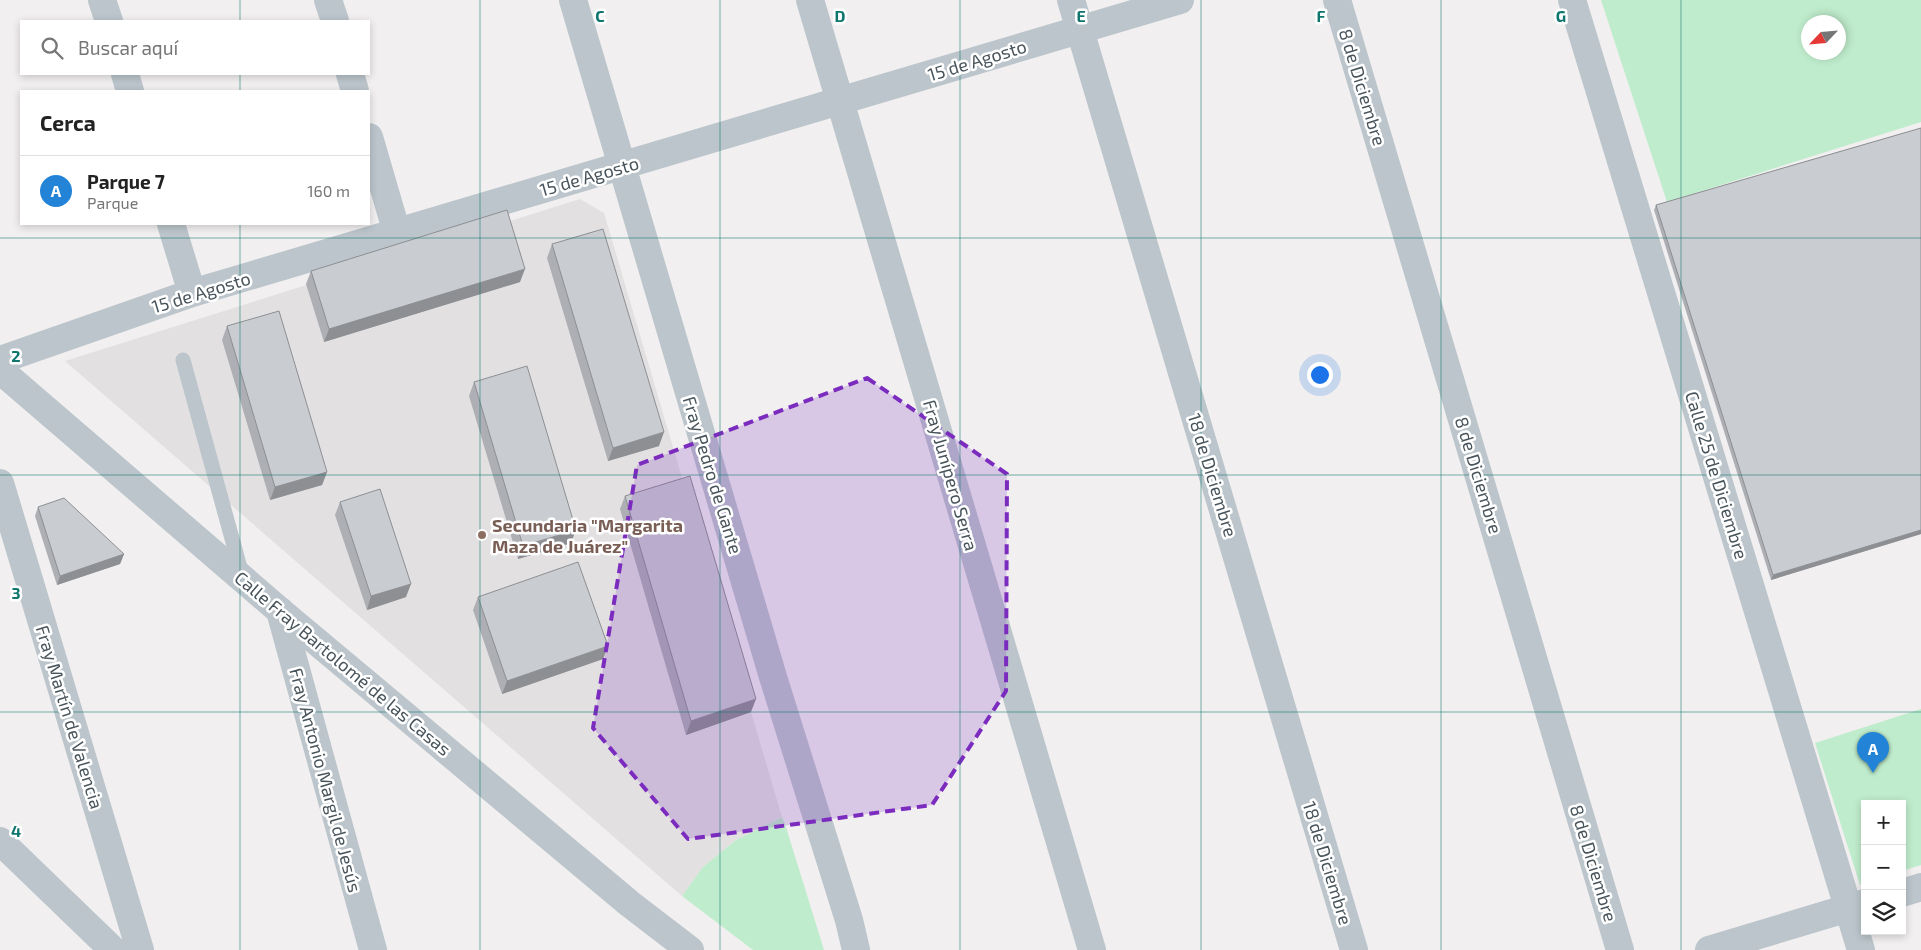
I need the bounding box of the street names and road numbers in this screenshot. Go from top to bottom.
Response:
street label: 8 de Diciembre [1335,26,1391,148]
street label: 15 de Agosto [925,35,1029,85]
street label: 15 de Agosto [537,151,641,201]
street label: 15 de Agosto [149,267,253,317]
street label: Calle 25 de Diciembre [1681,388,1753,562]
street label: Fray Pedro de Gante [679,394,747,556]
street label: Fray Junípero Serra [919,397,983,553]
street label: 18 de Diciembre [1184,411,1242,539]
street label: 8 de Diciembre [1451,414,1507,536]
street label: Calle Fray Bartolomé de las Casas [231,566,455,760]
street label: Fray Martín de Valencia [32,623,108,811]
street label: Fray Antonio Margil de Jesús [285,665,367,895]
street label: 18 de Diciembre [1299,799,1357,927]
street label: 8 de Diciembre [1566,802,1622,924]

